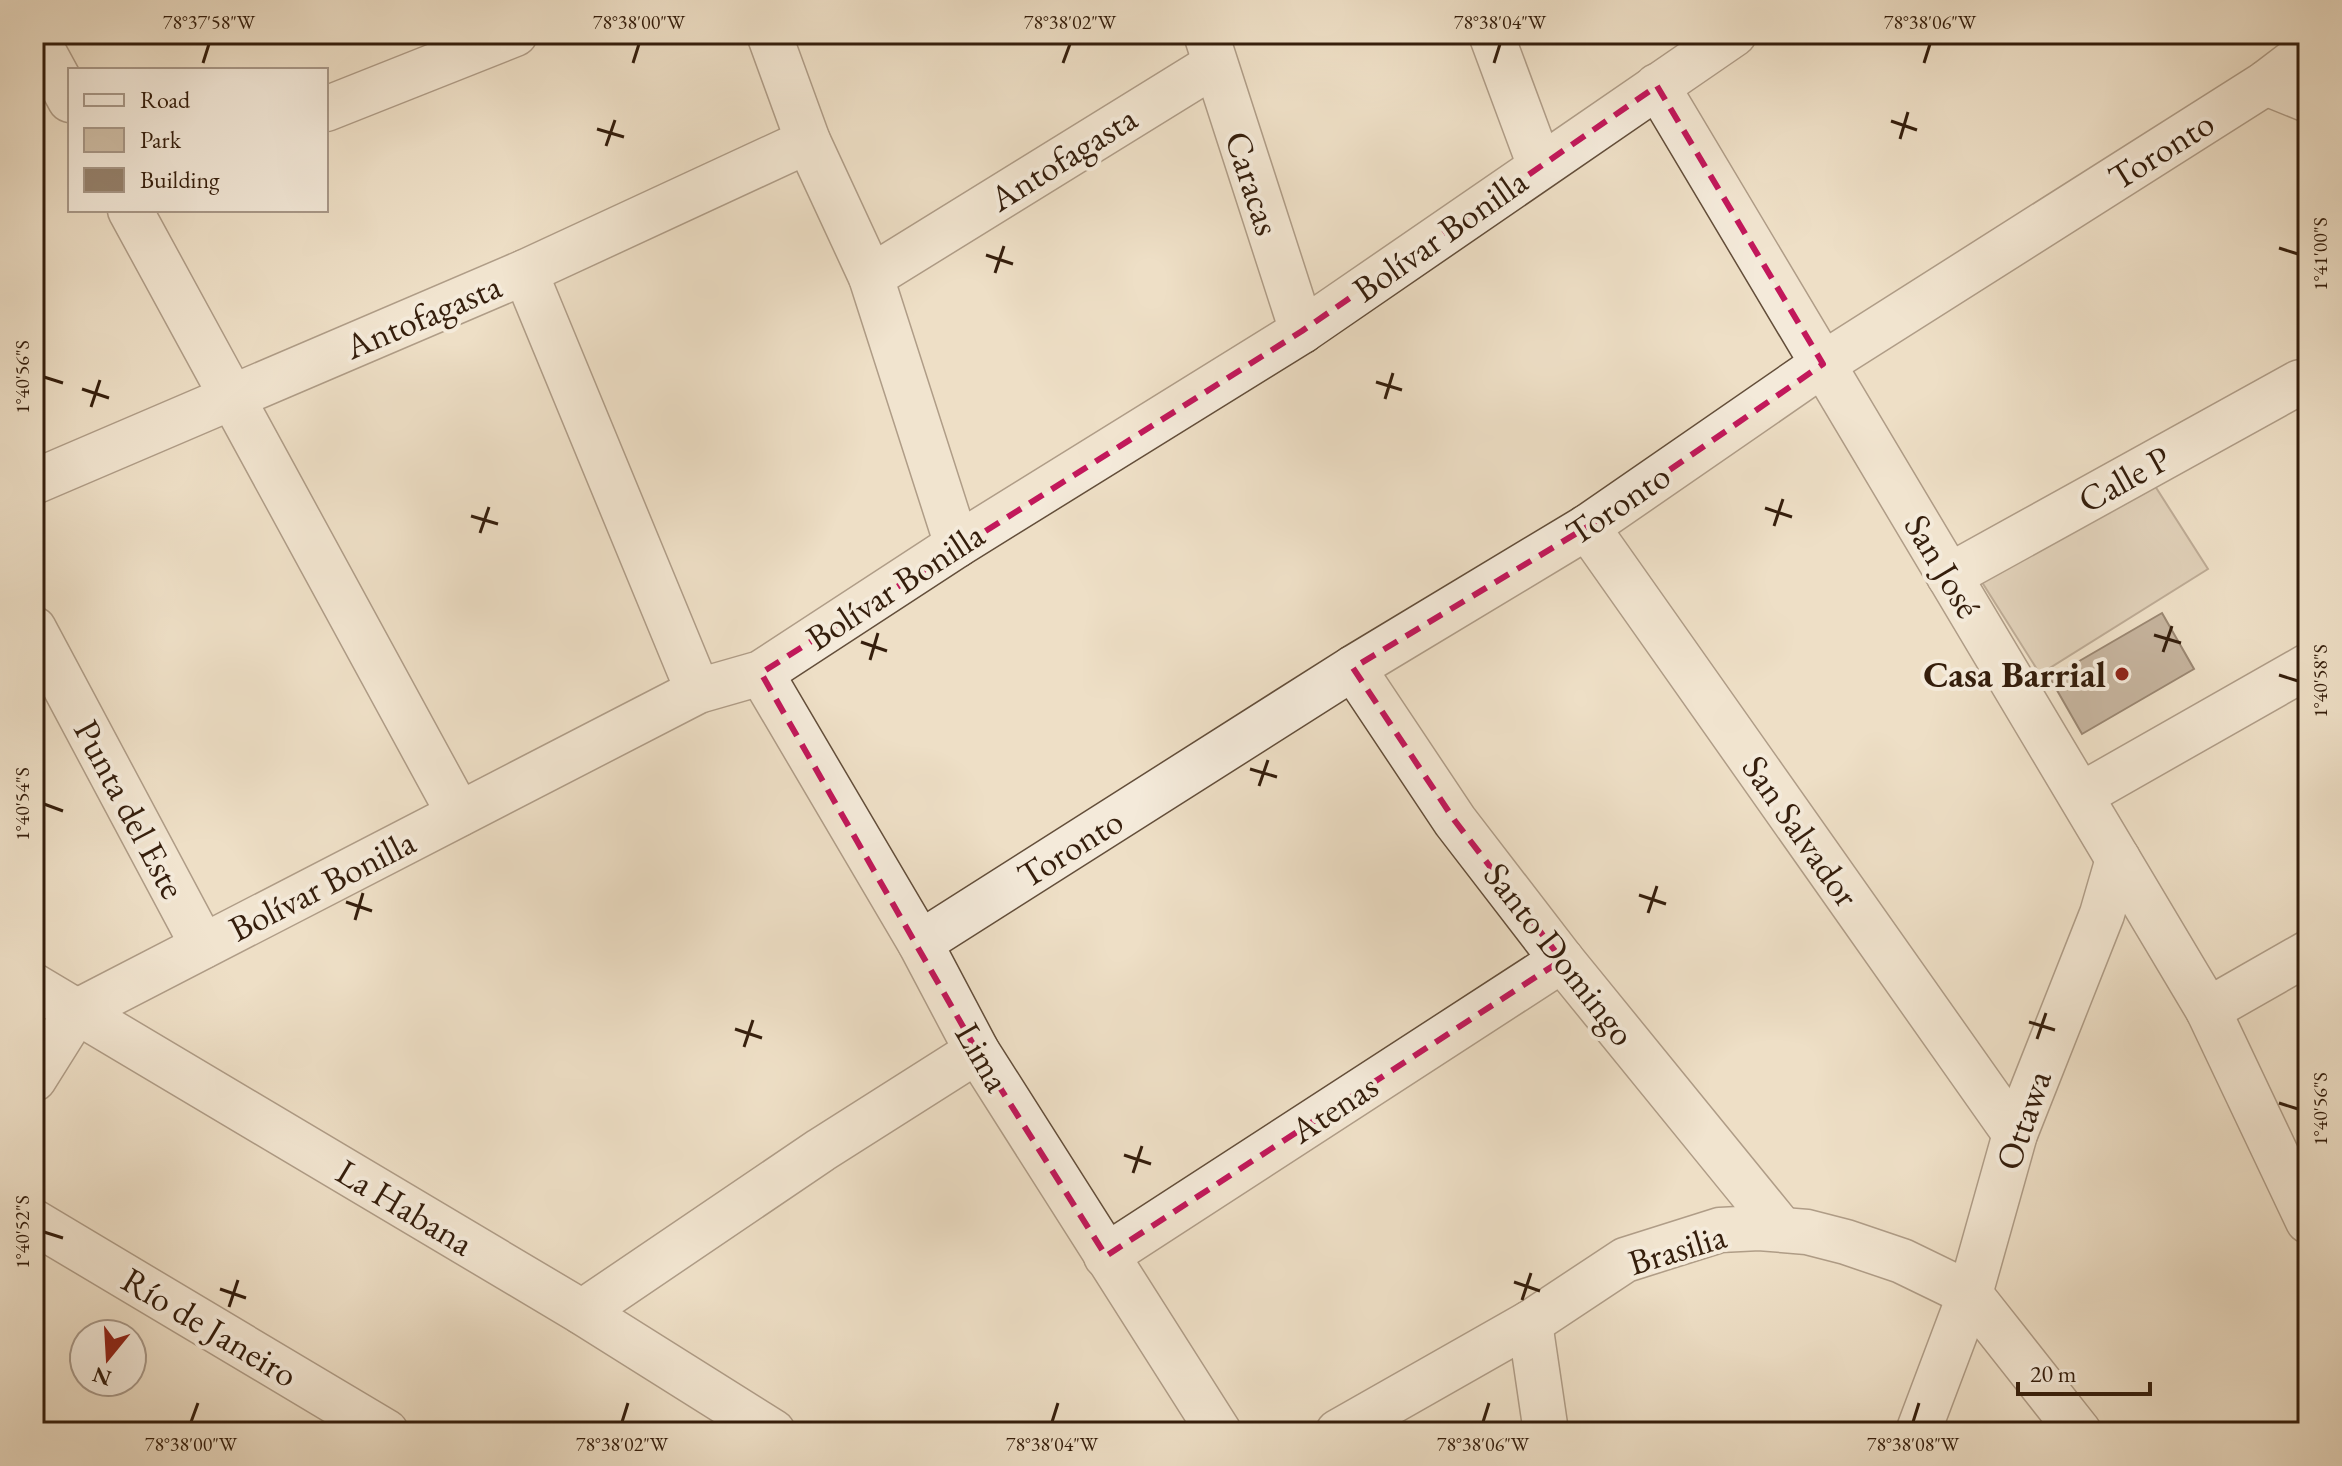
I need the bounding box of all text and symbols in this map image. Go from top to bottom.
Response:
text: 78°37'58"W [163,9,256,35]
text: 78°38'00"W [593,9,686,35]
text: 78°38'02"W [1024,9,1117,35]
text: 78°38'04"W [1454,9,1547,35]
text: 78°38'06"W [1884,9,1977,35]
legend [68,68,328,212]
text: Road [140,84,191,115]
street label: Antofagasta [980,94,1146,222]
street label: Toronto [2099,99,2223,201]
text: Park [140,124,182,155]
street label: Caracas [1214,125,1292,241]
street label: Bolívar Bonilla [1343,157,1537,313]
text: Building [140,164,220,195]
text: 1°41'00"S [2307,217,2333,291]
street label: Antofagasta [337,262,509,370]
text: 1°40'56"S [9,340,35,414]
street label: Calle P [2070,435,2178,523]
street label: Toronto [1557,452,1679,556]
street label: San José [1894,505,1992,627]
street label: Bolívar Bonilla [797,511,993,661]
text: 1°40'58"S [2307,644,2333,718]
place label: Casa Barrial [1923,651,2106,698]
marker: Casa Barrial [2113,665,2131,683]
street label: Punta del Este [63,711,197,907]
street label: San Salvador [1732,746,1870,916]
text: 1°40'54"S [9,767,35,841]
street label: Toronto [1008,797,1132,899]
street label: Bolívar Bonilla [221,818,424,952]
street label: Santo Domingo [1474,853,1646,1055]
street label: Lima [945,1014,1022,1101]
street label: Atenas [1280,1062,1387,1154]
street label: Ottawa [1984,1063,2062,1176]
text: 1°40'56"S [2307,1072,2333,1146]
street label: La Habana [328,1148,483,1267]
text: 1°40'52"S [9,1195,35,1269]
street label: Brasilia [1622,1212,1732,1286]
street label: Río de Janeiro [113,1256,307,1398]
north arrow [68,1318,148,1398]
scale bar [2018,1346,2150,1396]
text: 20 m [2030,1358,2077,1389]
text: N [89,1360,115,1393]
text: 78°38'00"W [145,1431,238,1457]
text: 78°38'02"W [576,1431,669,1457]
text: 78°38'04"W [1006,1431,1099,1457]
text: 78°38'06"W [1437,1431,1530,1457]
text: 78°38'08"W [1867,1431,1960,1457]

